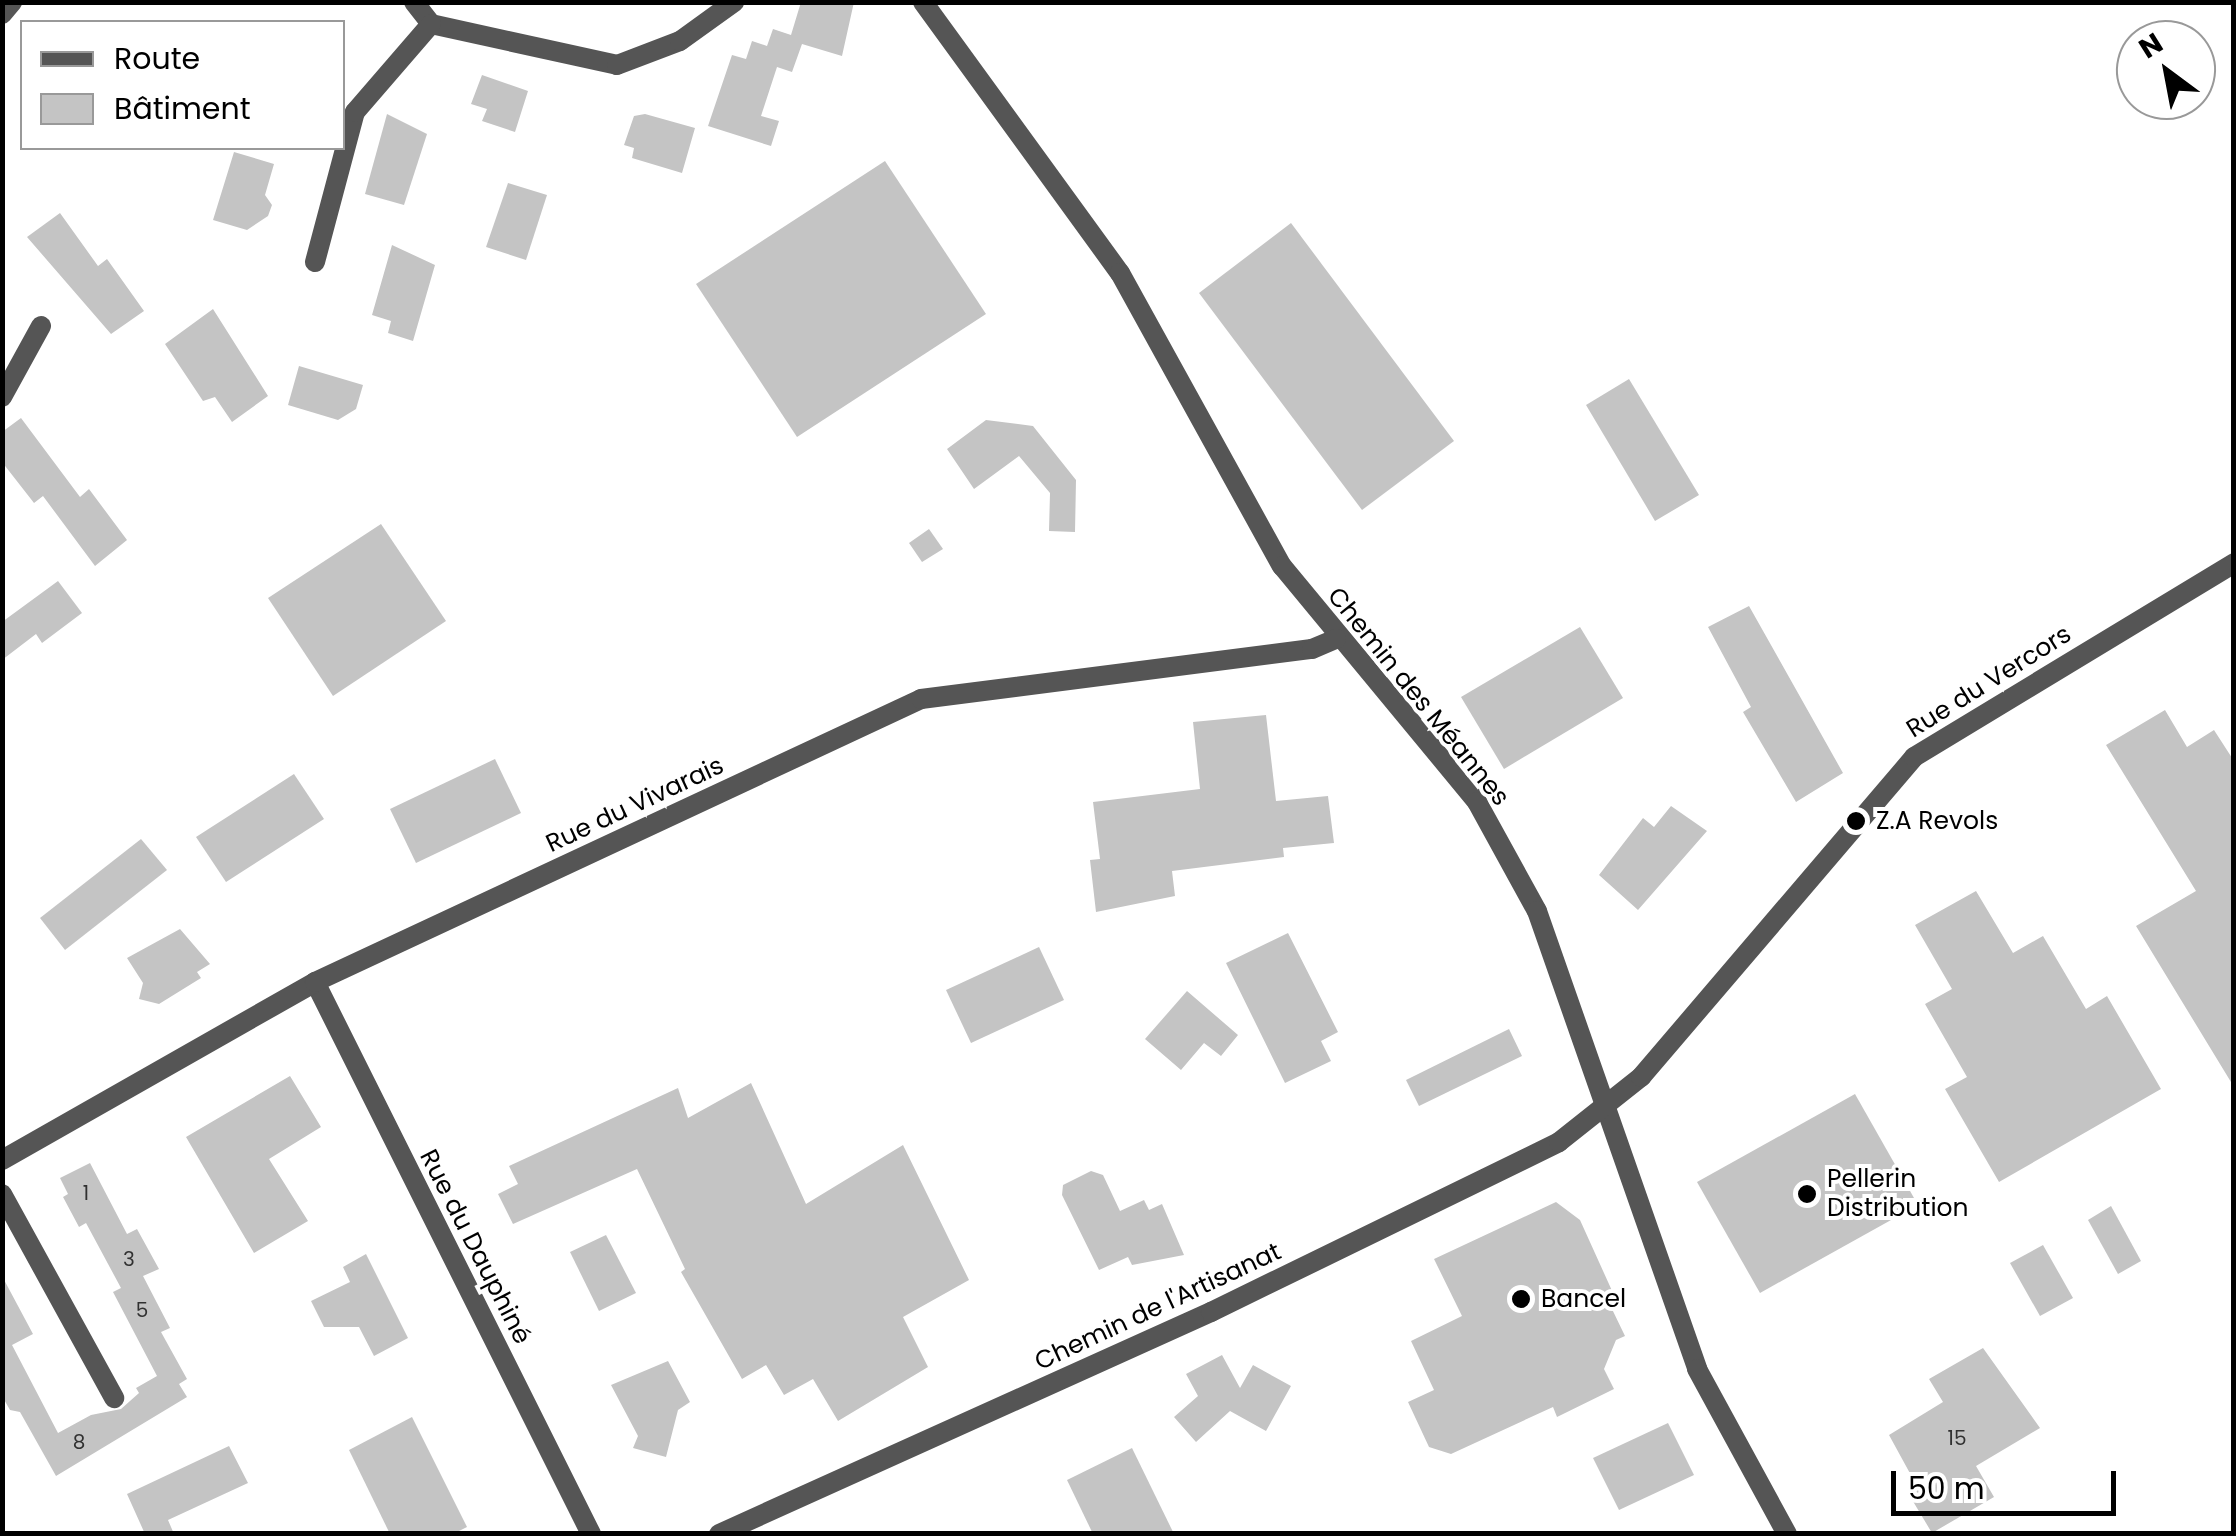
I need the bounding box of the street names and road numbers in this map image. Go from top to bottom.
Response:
street label: Chemin des Méannes [1321,582,1515,812]
street label: Rue du Vercors [1901,619,2077,745]
street label: Rue du Vivarais [541,751,729,859]
street label: Rue du Dauphiné [413,1145,537,1349]
street label: Chemin de l'Artisanat [1030,1237,1286,1377]

